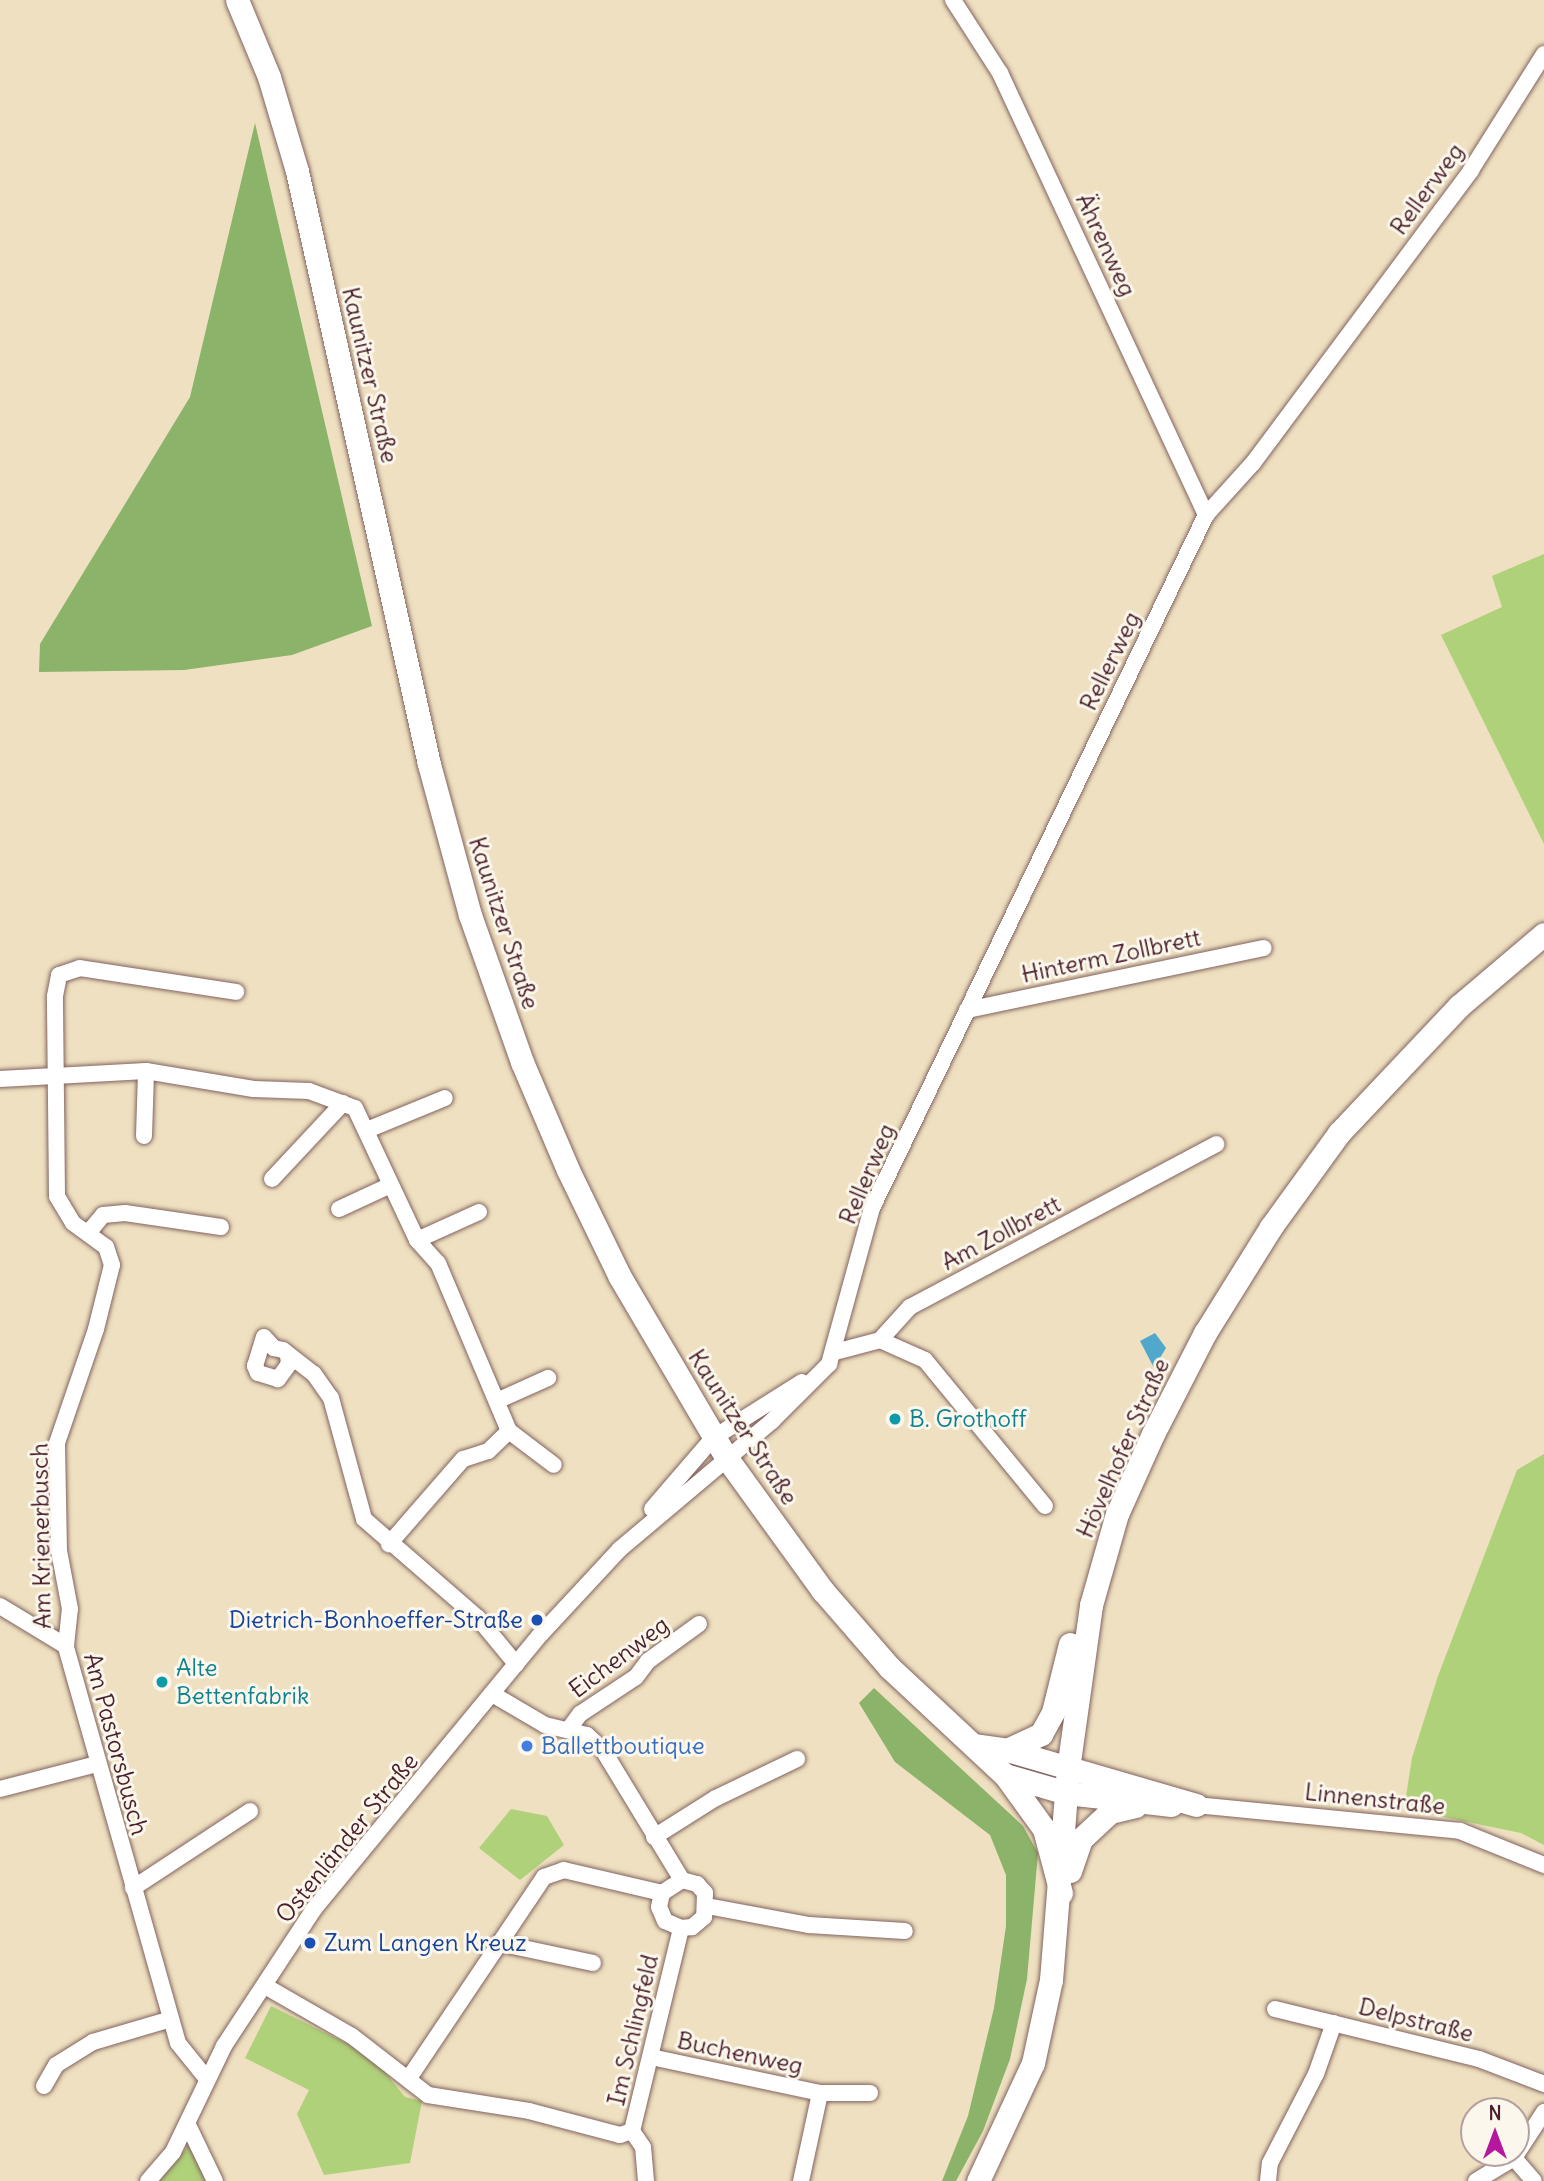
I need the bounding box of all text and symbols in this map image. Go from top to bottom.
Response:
street label: Rellerweg [1384,138,1470,240]
street label: Ährenweg [1070,189,1142,301]
street label: Kaunitzer Straße [336,284,404,466]
street label: Rellerweg [1074,607,1146,715]
street label: Kaunitzer Straße [463,833,545,1013]
street label: Hinterm Zollbrett [1019,923,1203,989]
street label: Rellerweg [833,1119,901,1229]
street label: Am Zollbrett [936,1190,1066,1276]
street label: Kaunitzer Straße [682,1344,804,1510]
street label: Hövelhofer Straße [1070,1354,1176,1542]
place label: B. Grothoff [909,1405,1027,1433]
marker: B. Grothoff [887,1411,903,1427]
street label: Am Krienerbusch [25,1443,57,1629]
place label: Dietrich-Bonhoeffer-Straße [229,1606,523,1634]
street label: Eichenweg [563,1610,675,1704]
marker: Dietrich-Bonhoeffer-Straße [529,1612,545,1628]
street label: Am Pastorsbusch [78,1650,154,1838]
place label: Alte Bettenfabrik [176,1654,309,1710]
marker: Alte Bettenfabrik [154,1674,170,1690]
place label: Ballettboutique [541,1732,705,1760]
marker: Ballettboutique [519,1738,535,1754]
street label: Ostenländer Straße [270,1747,424,1929]
street label: Linnenstraße [1303,1777,1447,1821]
place label: Zum Langen Kreuz [324,1929,527,1957]
marker: Zum Langen Kreuz [302,1935,318,1951]
street label: Im Schlingfeld [602,1952,664,2108]
street label: Delpstraße [1356,1992,1476,2048]
street label: Buchenweg [675,2026,805,2080]
north arrow [1460,2097,1530,2167]
text: N [1488,2101,1502,2125]

